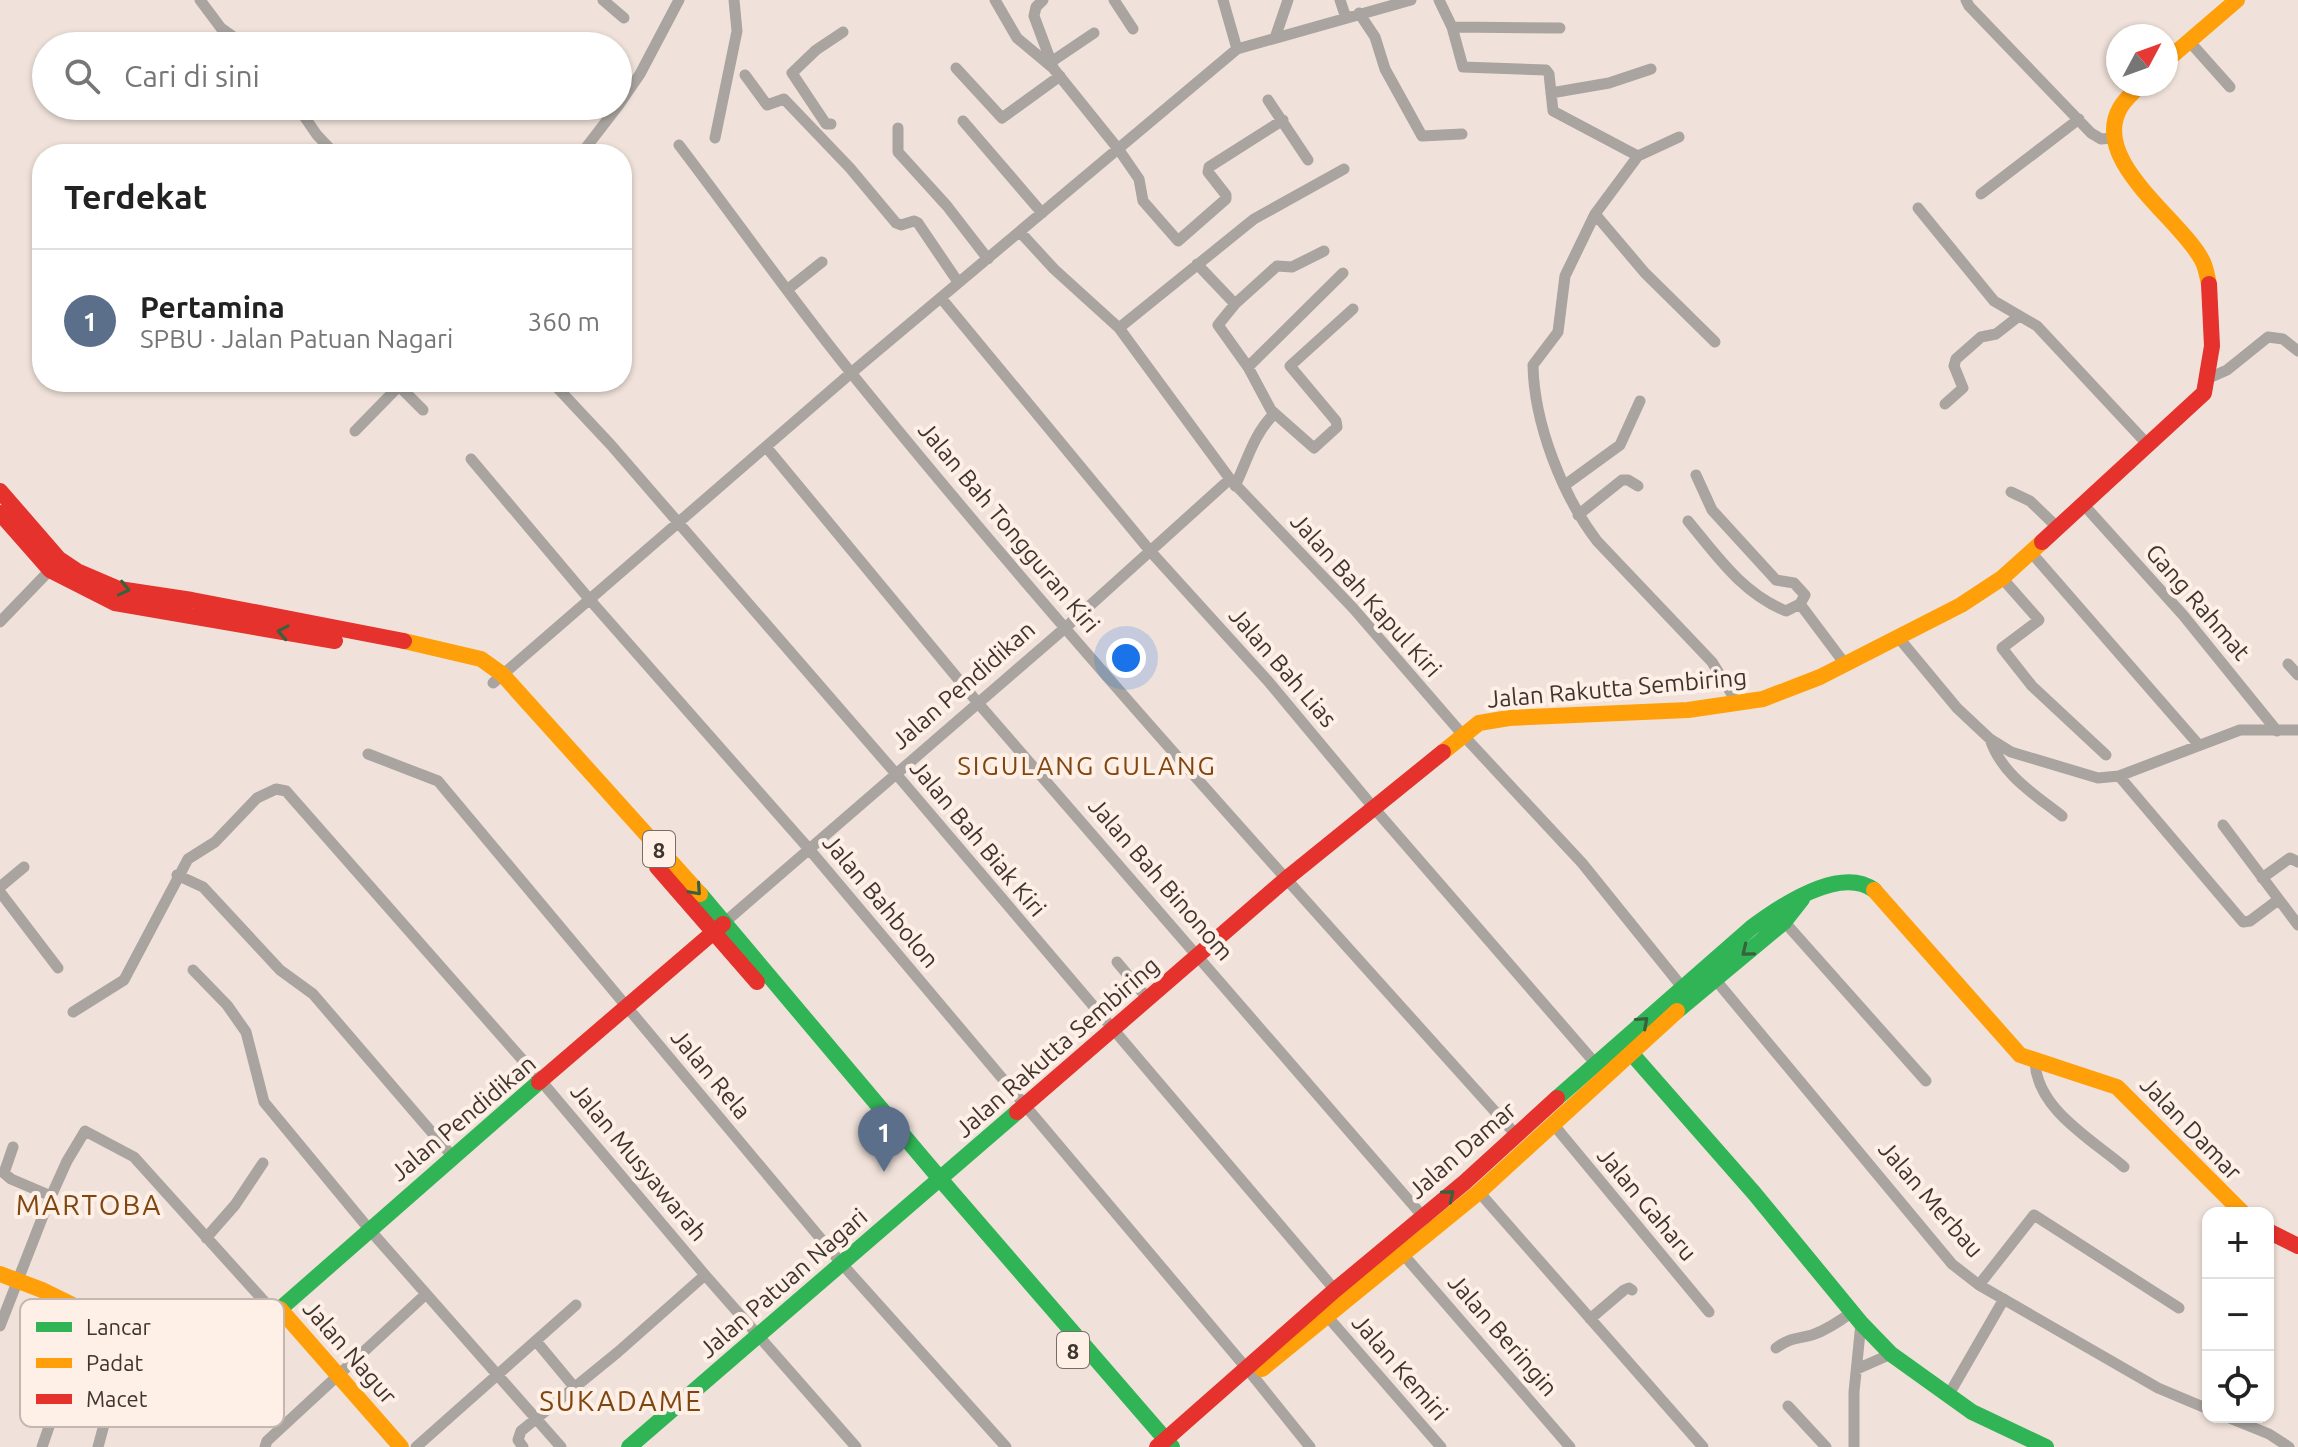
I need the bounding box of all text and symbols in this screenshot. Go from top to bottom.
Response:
north arrow [2106,24,2178,96]
search box [32,32,632,120]
icon: search [60,54,104,98]
text: Cari di sini [124,59,260,93]
text: Terdekat [64,177,207,215]
text: Pertamina [140,290,285,324]
text: 1 [83,307,97,336]
text: 360 m [528,307,600,336]
text: SPBU · Jalan Patuan Nagari [140,324,453,353]
street label: Jalan Bah Tongguran Kiri [913,416,1105,638]
street label: Jalan Bah Kapul Kiri [1285,508,1447,682]
street label: Gang Rahmat [2140,539,2256,666]
one-way arrow [117,580,131,597]
street label: Jalan Bah Lias [1224,602,1342,732]
street label: Jalan Pendidikan [886,616,1040,754]
one-way arrow [276,625,290,642]
your location [1106,638,1146,678]
street label: Jalan Rakutta Sembiring [1486,663,1748,713]
district label: SIGULANG GULANG [957,751,1217,780]
street label: Jalan Bah Biak Kiri [905,754,1051,922]
street label: Jalan Bah Binonom [1083,792,1239,966]
street label: Jalan Bahbolon [817,829,945,973]
road number: 8 [643,831,675,867]
one-way arrow [686,881,701,895]
one-way arrow [1741,942,1756,956]
street label: Jalan Rakutta Sembiring [950,951,1164,1143]
one-way arrow [1634,1017,1648,1031]
street label: Jalan Rela [666,1024,756,1124]
street label: Jalan Pendidikan [385,1050,541,1186]
street label: Jalan Damar [2135,1071,2247,1185]
street label: Jalan Musyawarah [565,1078,713,1246]
street label: Jalan Damar [1403,1096,1521,1204]
pin: 1 [858,1106,910,1172]
street label: Jalan Merbau [1873,1135,1989,1263]
street label: Jalan Gaharu [1592,1142,1702,1266]
district label: MARTOBA [16,1189,162,1220]
one-way arrow [1440,1190,1454,1205]
street label: Jalan Patuan Nagari [694,1203,872,1363]
map controls [2202,1207,2274,1423]
button: + [2202,1207,2274,1279]
street label: Jalan Beringin [1443,1269,1563,1401]
button: − [2202,1279,2274,1351]
street label: Jalan Nagur [298,1295,402,1409]
legend [20,1299,284,1427]
street label: Jalan Kemiri [1347,1309,1453,1425]
text: Lancar [86,1314,152,1339]
road number: 8 [1057,1332,1089,1368]
text: Padat [86,1350,143,1375]
button: locate [2202,1351,2274,1423]
district label: SUKADAME [539,1385,703,1416]
text: Macet [86,1386,148,1411]

